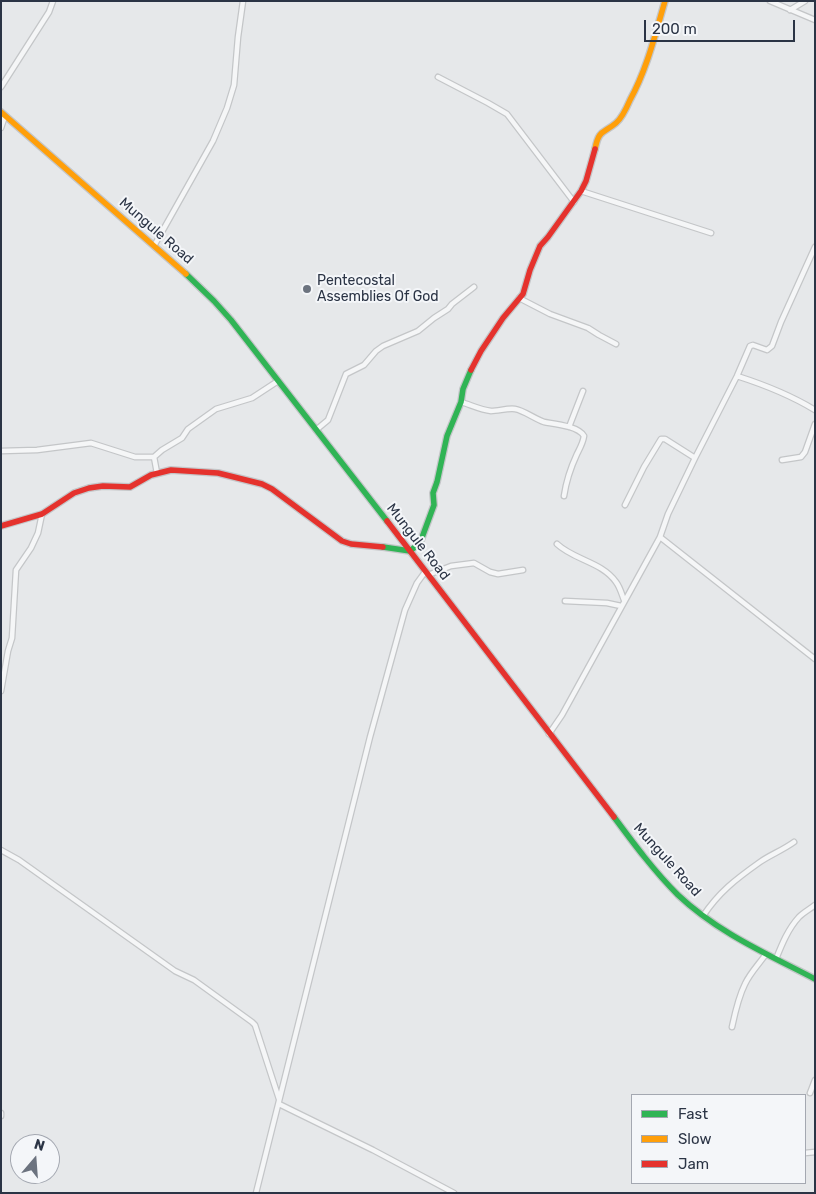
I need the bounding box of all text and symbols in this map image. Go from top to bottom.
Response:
scale bar [646,10,797,42]
text: 200 m [652,20,697,38]
street label: Mungule Road [116,194,196,268]
place label: Pentecostal Assemblies Of God [317,273,439,306]
marker: Pentecostal Assemblies Of God [301,283,313,295]
street label: Mungule Road [383,500,453,584]
street label: Mungule Road [630,820,704,900]
legend [631,1094,806,1184]
text: Fast [678,1105,708,1123]
text: Slow [678,1130,711,1148]
north arrow [10,1134,60,1184]
text: N [32,1136,47,1155]
text: Jam [678,1155,709,1173]

